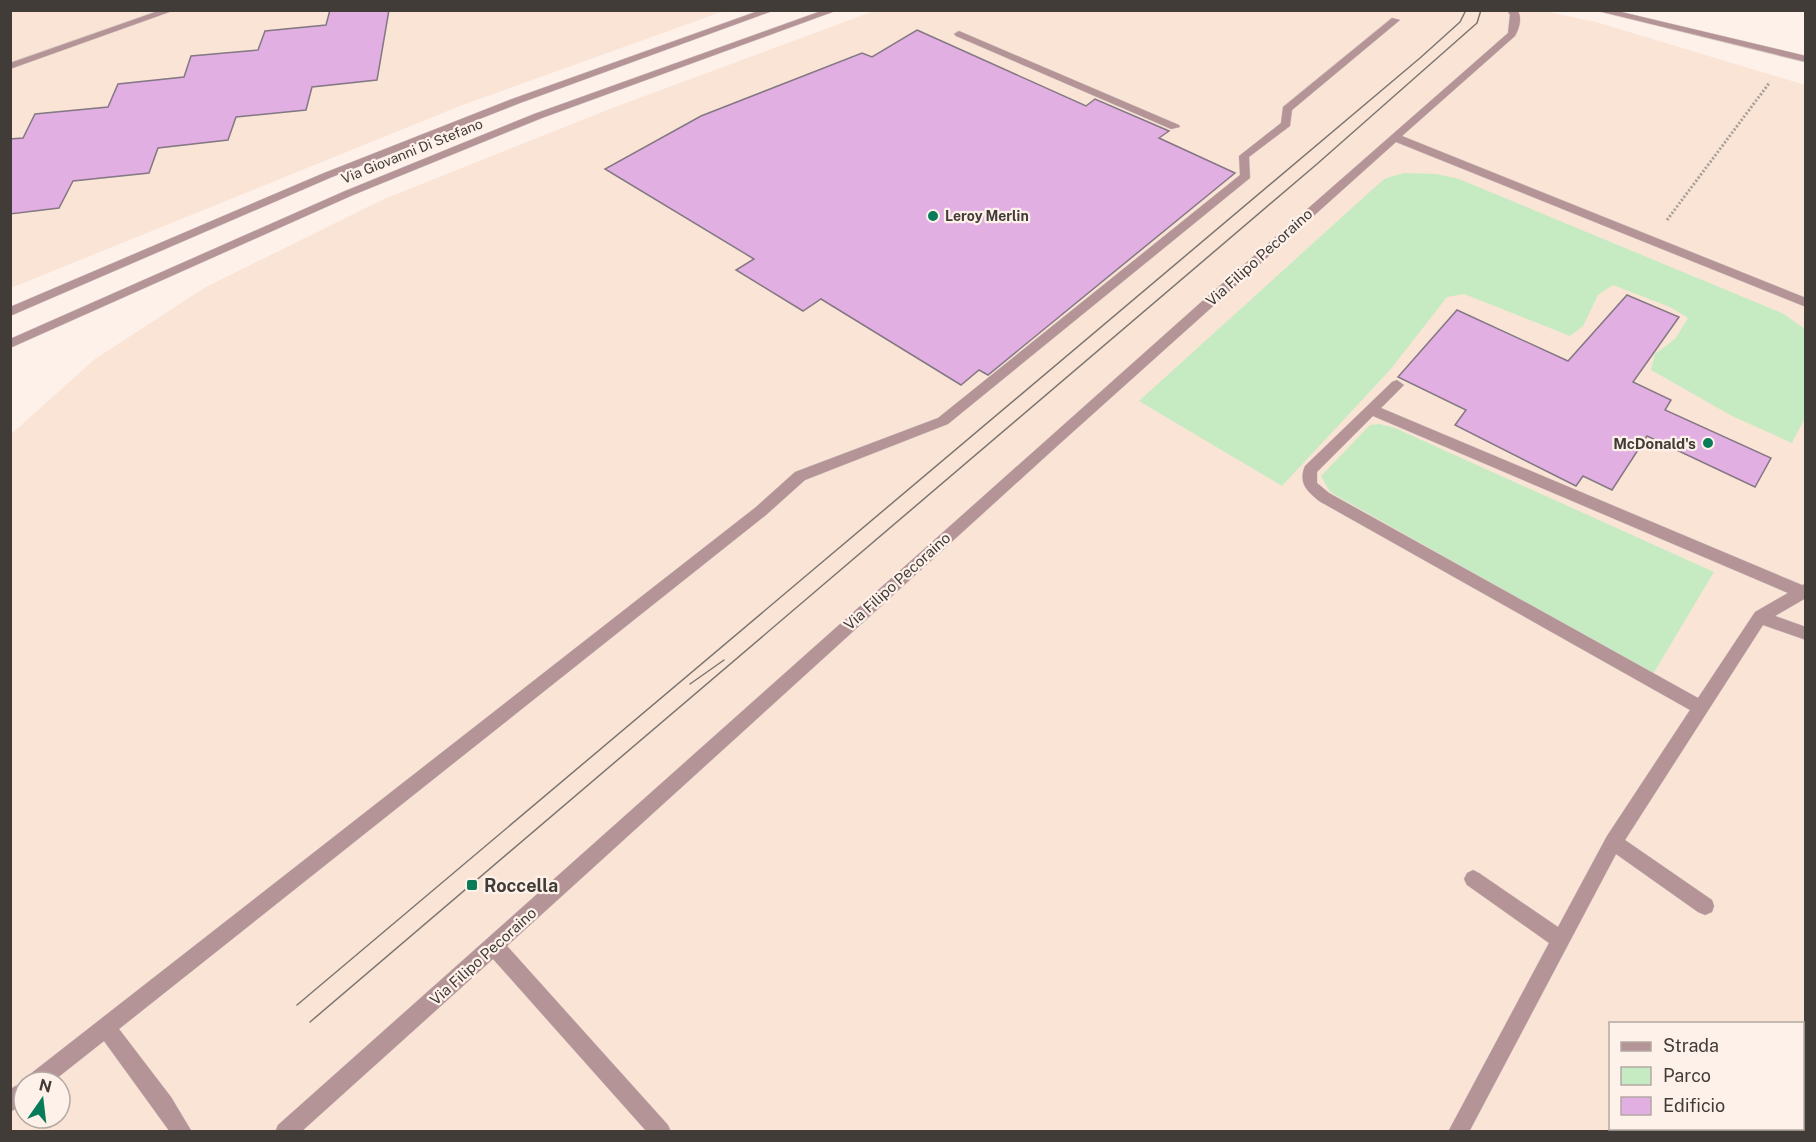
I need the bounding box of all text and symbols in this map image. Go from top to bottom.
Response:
street label: Via Giovanni Di Stefano [339,115,485,187]
street label: Via Filipo Pecoraino [1202,205,1316,309]
place label: Leroy Merlin [945,208,1029,224]
marker: Leroy Merlin [926,209,940,223]
place label: McDonald's [1613,435,1696,452]
marker: McDonald's [1701,436,1715,450]
street label: Via Filipo Pecoraino [840,529,954,633]
place label: Roccella [484,875,558,896]
marker: Roccella [465,878,479,892]
street label: Via Filipo Pecoraino [426,904,540,1008]
legend [1609,1022,1804,1130]
text: Strada [1663,1035,1719,1056]
text: Parco [1663,1065,1711,1086]
north arrow [12,1070,72,1130]
text: N [37,1075,54,1097]
text: Edificio [1663,1095,1725,1116]

